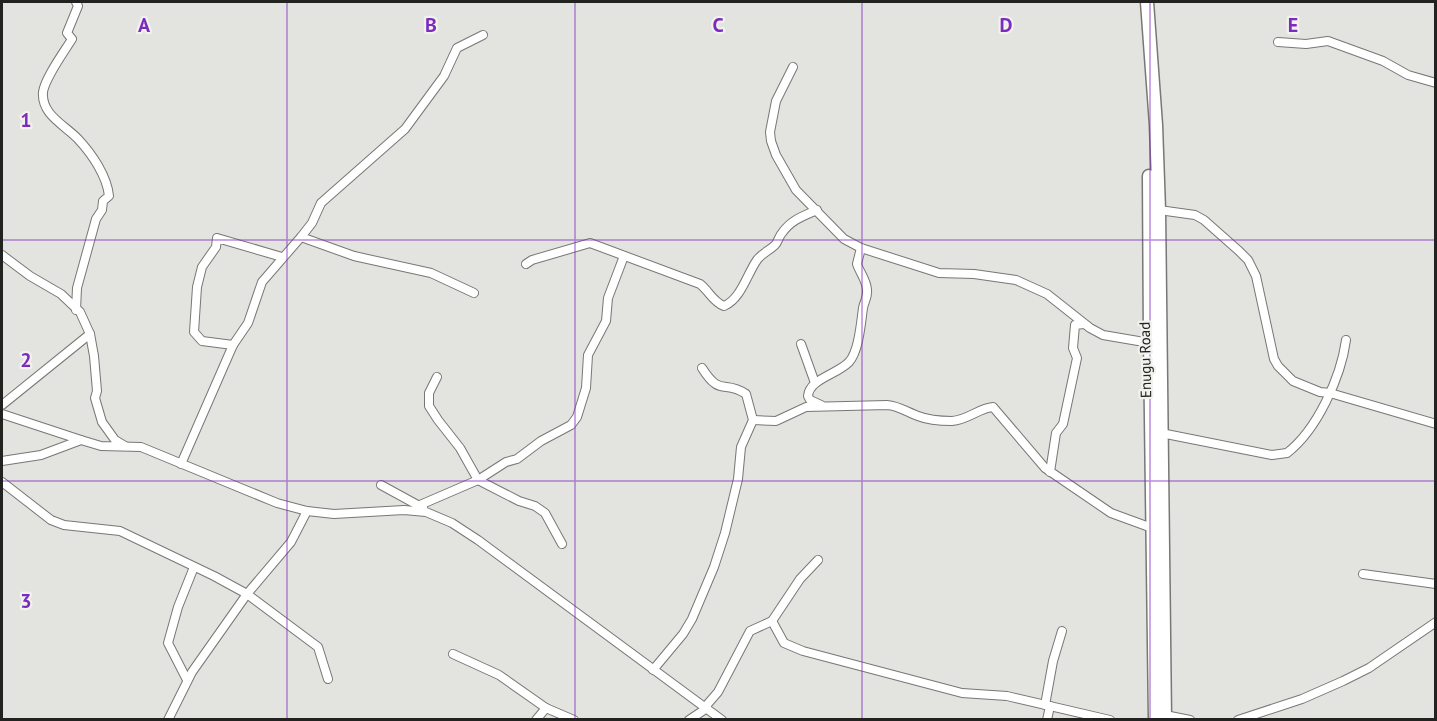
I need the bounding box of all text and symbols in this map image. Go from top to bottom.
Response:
text: A [138,12,151,38]
text: B [425,12,437,38]
text: C [712,12,724,38]
text: D [1000,12,1013,38]
text: E [1288,12,1298,38]
text: 1 [20,107,32,133]
street label: Enugu Road [1135,322,1155,398]
text: 2 [20,347,32,373]
text: 3 [20,588,32,614]

